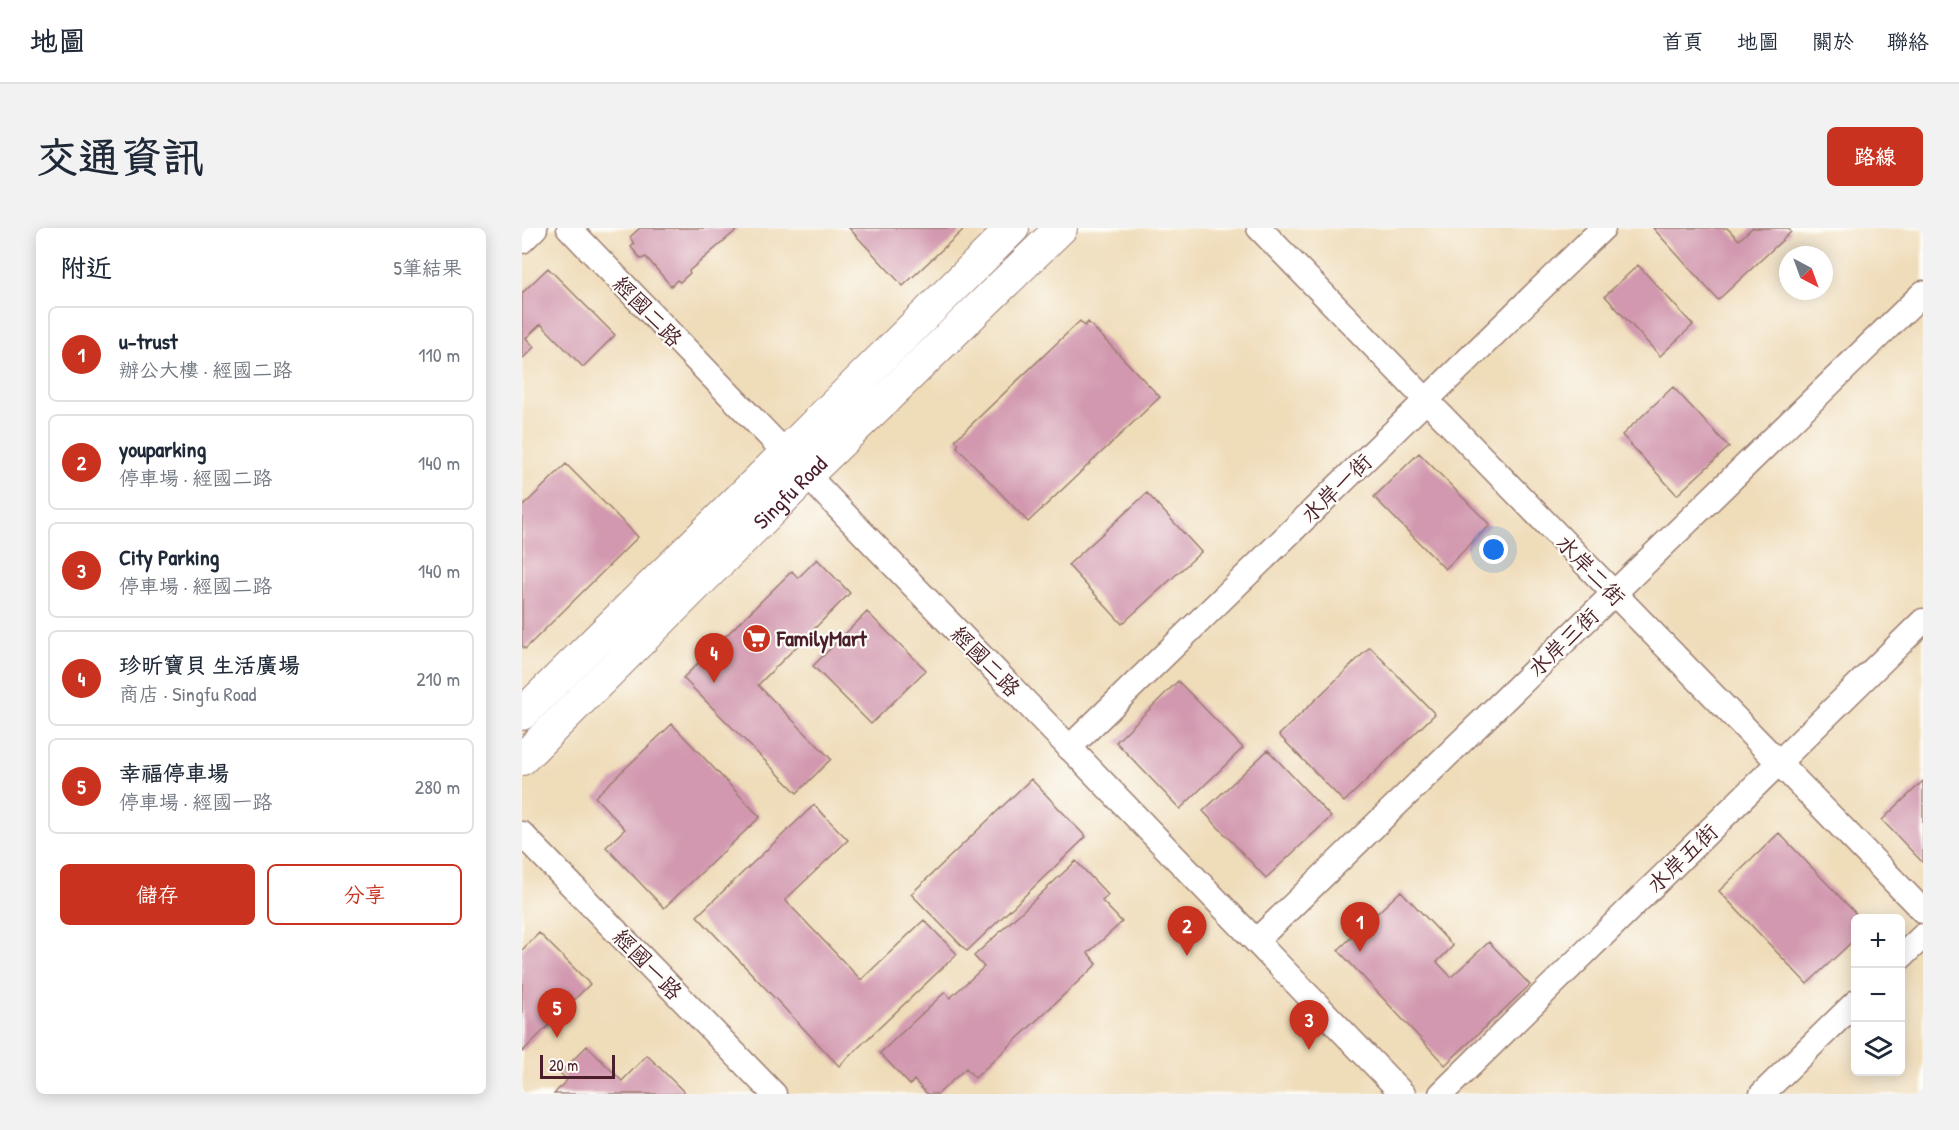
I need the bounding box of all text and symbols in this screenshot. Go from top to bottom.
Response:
text: 地圖 [30,22,86,60]
text: 首頁 [1662,27,1704,56]
text: 地圖 [1737,27,1779,56]
text: 關於 [1812,27,1854,56]
text: 聯絡 [1887,27,1929,56]
button: 路線 [1827,127,1923,186]
text: 交通資訊 [36,128,204,185]
north arrow [1779,246,1833,300]
text: 附近 [60,250,112,285]
text: 5筆結果 [394,254,462,281]
street label: 經國二路 [607,269,689,353]
text: u-trust [119,326,178,356]
text: 1 [78,341,85,368]
text: 110 m [418,341,460,368]
text: 辦公大樓 · 經國二路 [119,356,292,383]
text: youparking [119,434,206,464]
street label: 水岸一街 [1294,447,1378,529]
text: 2 [77,449,86,476]
text: 140 m [418,449,460,476]
street label: Singfu Road [746,449,834,536]
text: 停車場 · 經國二路 [119,464,272,491]
street label: 水岸二街 [1550,528,1632,612]
your location [1479,535,1508,564]
text: City Parking [119,542,219,572]
text: 3 [77,557,86,584]
text: 140 m [418,557,460,584]
text: 停車場 · 經國二路 [119,572,272,599]
street label: 水岸三街 [1521,601,1605,683]
street label: 經國二路 [945,619,1027,703]
supermarket icon: FamilyMart [740,622,772,654]
place label: FamilyMart [776,623,868,654]
pin: 4 [694,634,734,683]
text: 珍昕寶貝 生活廣場 [119,650,300,680]
text: 4 [78,665,85,692]
text: 210 m [416,665,460,692]
text: 商店 · Singfu Road [119,680,256,707]
text: 幸福停車場 [119,758,229,788]
text: 5 [77,773,86,800]
text: 280 m [415,773,460,800]
text: 停車場 · 經國一路 [119,788,272,815]
street label: 水岸五街 [1640,817,1724,899]
button: 儲存 [60,864,255,925]
button: 分享 [267,864,462,925]
pin: 1 [1340,902,1380,952]
pin: 2 [1168,906,1206,956]
map controls [1851,914,1905,1076]
button: + [1851,914,1905,968]
street label: 經國一路 [607,922,689,1006]
button: − [1851,968,1905,1022]
pin: 5 [537,988,576,1038]
pin: 3 [1290,1000,1328,1050]
button: layers [1851,1022,1905,1076]
scale bar [540,1052,615,1080]
text: 20 m [549,1054,578,1076]

